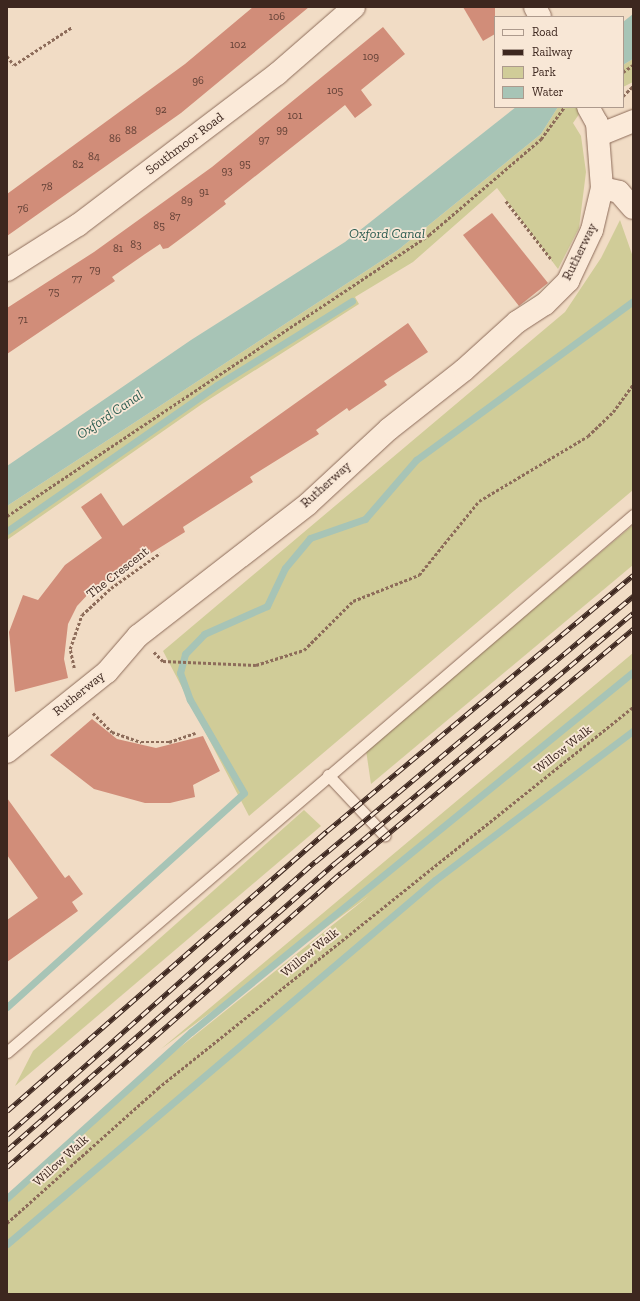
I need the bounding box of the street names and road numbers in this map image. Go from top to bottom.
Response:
street label: Southmoor Road [143,110,227,178]
street label: Rutherway [559,221,601,283]
street label: Rutherway [298,459,354,511]
street label: The Crescent [84,544,152,602]
street label: Rutherway [50,669,108,719]
street label: Willow Walk [531,722,595,778]
street label: Willow Walk [278,925,342,981]
street label: Willow Walk [30,1132,92,1190]

